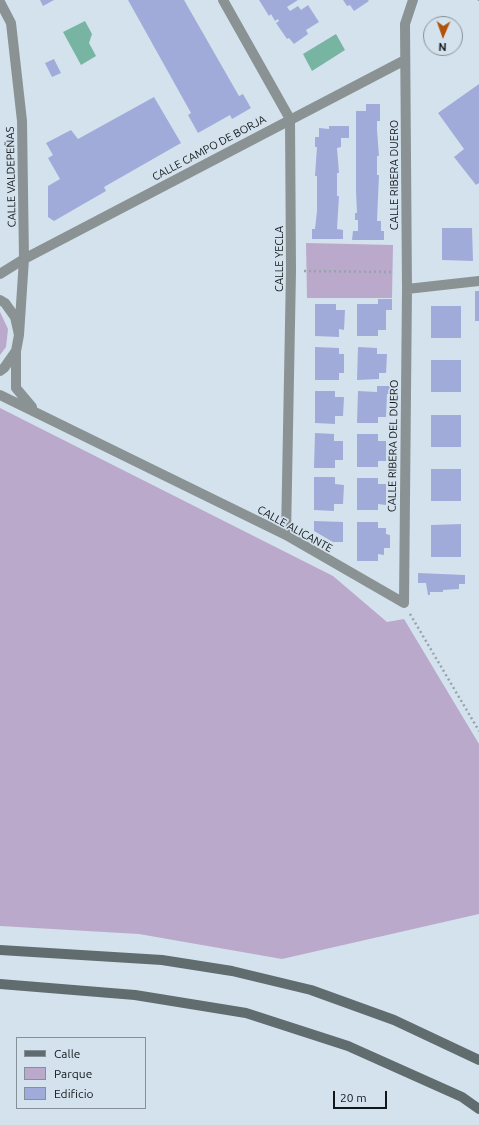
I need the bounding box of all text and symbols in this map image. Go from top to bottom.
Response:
north arrow [423,16,463,56]
text: N [438,41,447,53]
street label: CALLE CAMPO DE BORJA [150,112,268,184]
street label: CALLE RIBERA DUERO [387,120,401,230]
street label: CALLE VALDEPEÑAS [4,126,18,228]
street label: CALLE YECLA [272,226,286,292]
street label: CALLE RIBERA DEL DUERO [385,380,401,512]
street label: CALLE ALICANTE [255,503,335,555]
legend [16,1037,146,1109]
text: Calle [54,1047,80,1060]
text: Parque [54,1067,92,1080]
scale bar [335,1083,389,1109]
text: Edificio [54,1087,94,1100]
text: 20 m [340,1091,367,1104]

